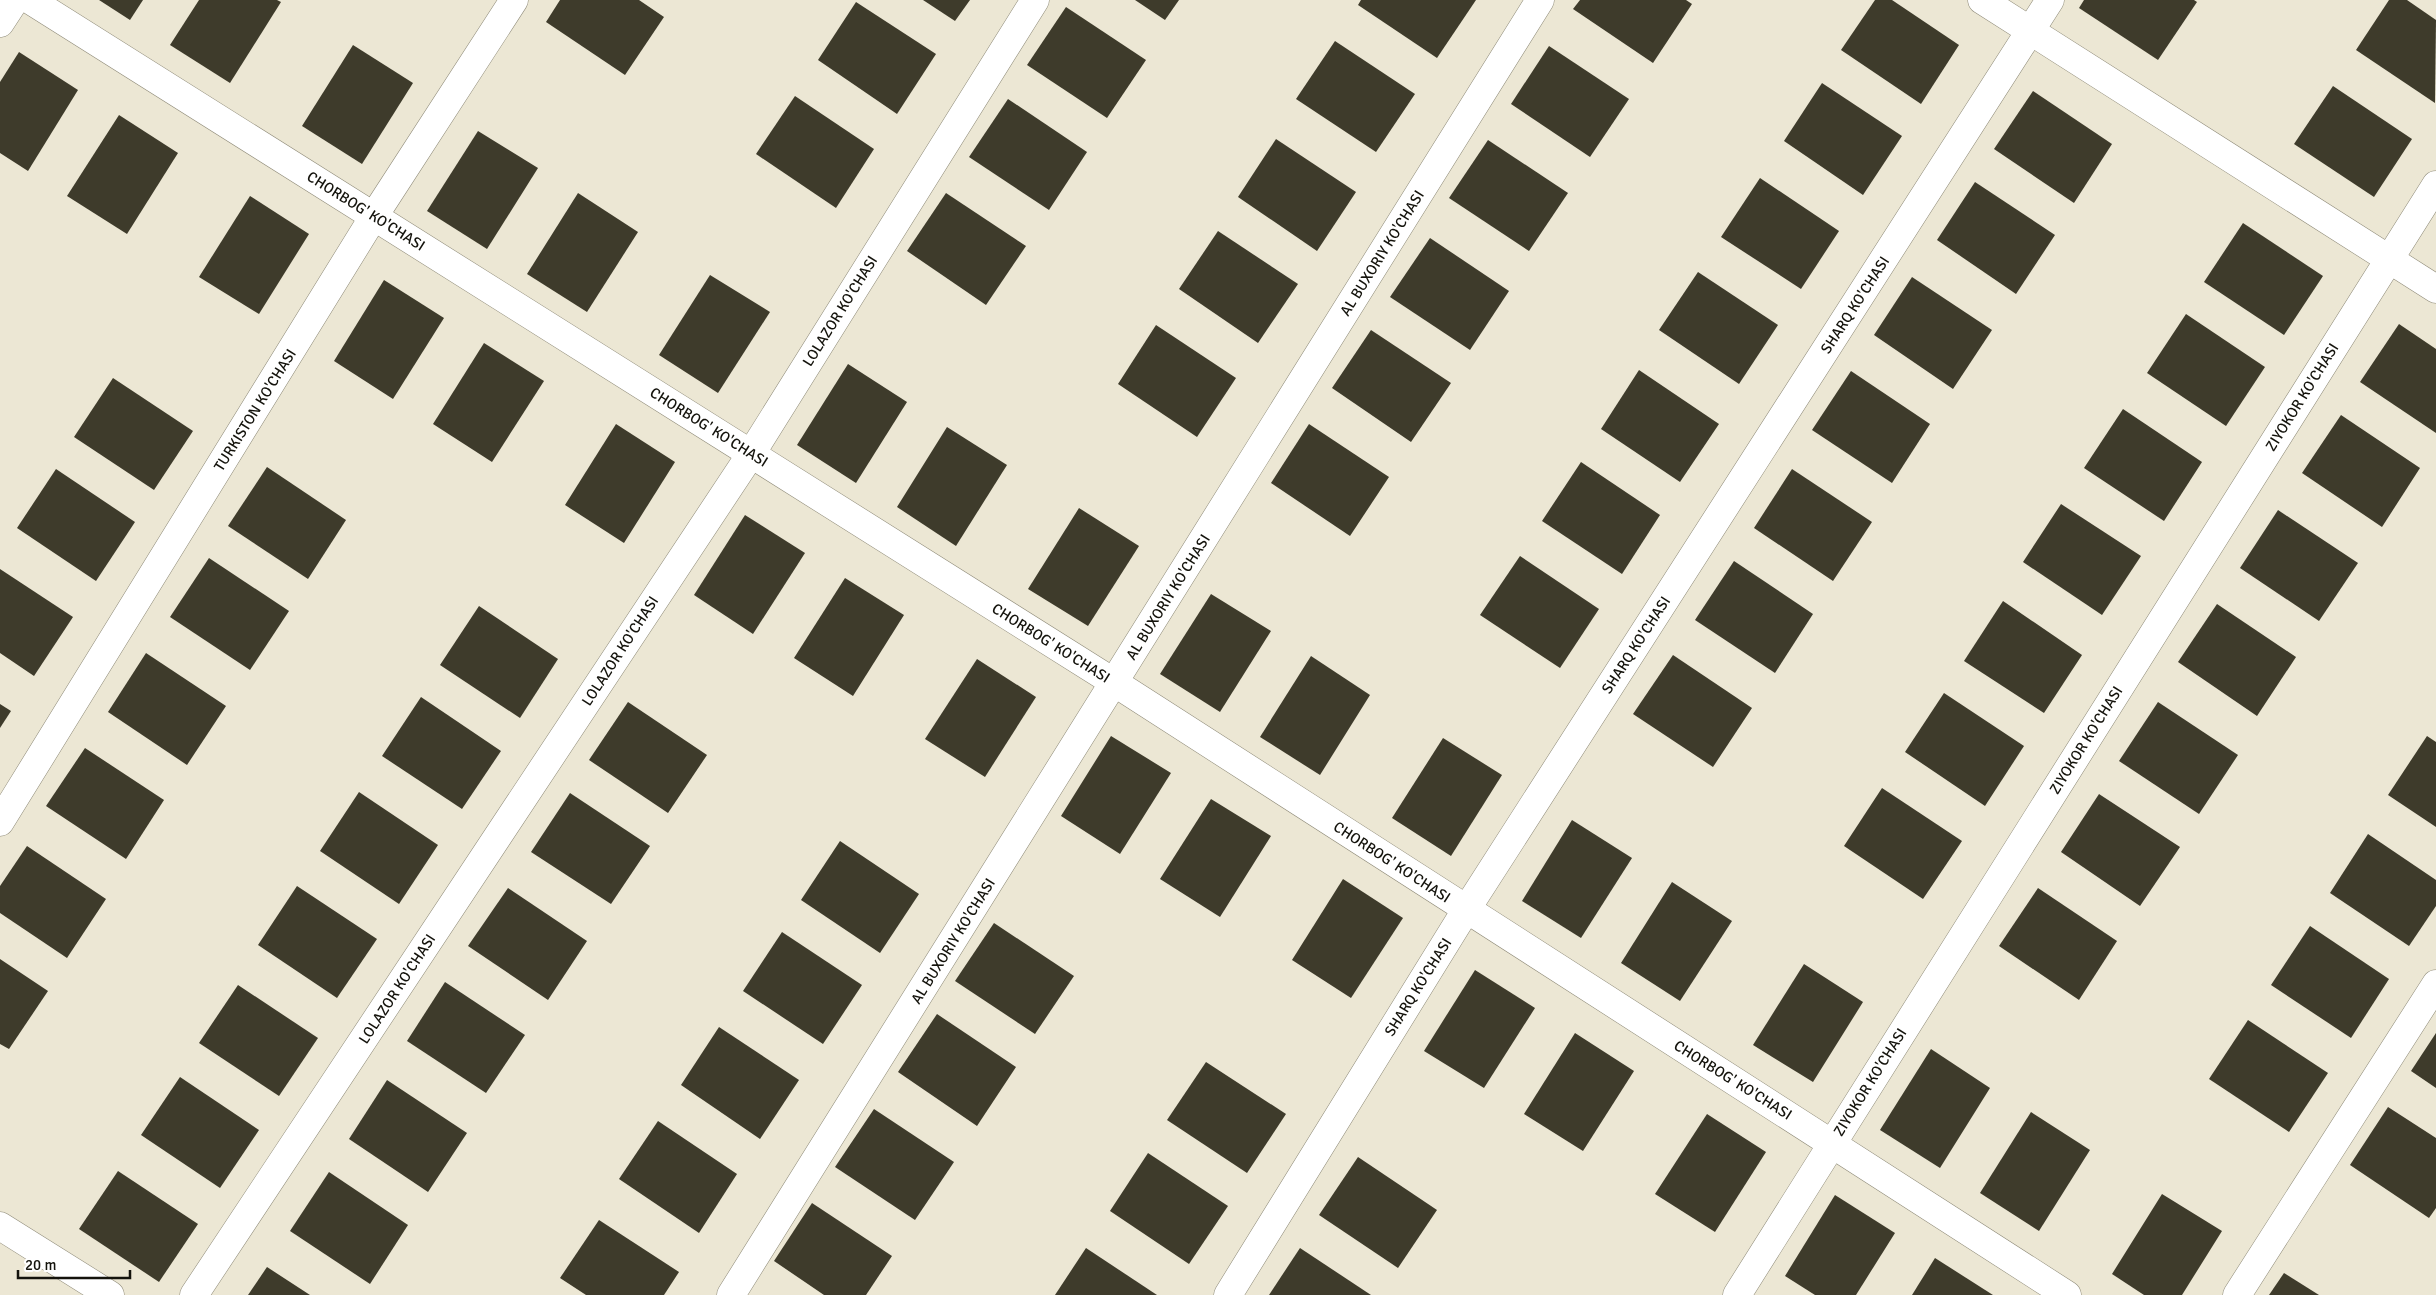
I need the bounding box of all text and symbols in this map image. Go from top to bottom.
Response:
street label: CHORBOG' KO'CHASI [304,167,428,255]
street label: AL BUXORIY KO'CHASI [1336,187,1428,319]
street label: LOLAZOR KO'CHASI [799,252,881,370]
street label: SHARQ KO'CHASI [1817,253,1893,357]
street label: ZIYOKOR KO'CHASI [2262,340,2342,454]
street label: TURKISTON KO'CHASI [210,346,300,474]
street label: CHORBOG' KO'CHASI [647,383,771,471]
street label: AL BUXORIY KO'CHASI [1122,531,1214,663]
street label: LOLAZOR KO'CHASI [578,593,662,709]
street label: SHARQ KO'CHASI [1598,593,1674,697]
street label: CHORBOG' KO'CHASI [989,599,1113,687]
street label: ZIYOKOR KO'CHASI [2046,683,2126,797]
street label: CHORBOG' KO'CHASI [1330,817,1454,907]
street label: AL BUXORIY KO'CHASI [907,875,999,1007]
street label: LOLAZOR KO'CHASI [355,931,439,1047]
street label: SHARQ KO'CHASI [1381,935,1455,1039]
street label: ZIYOKOR KO'CHASI [1830,1025,1910,1139]
street label: CHORBOG' KO'CHASI [1671,1036,1795,1124]
scale bar [18,1248,130,1280]
text: 20 m [25,1256,56,1274]

